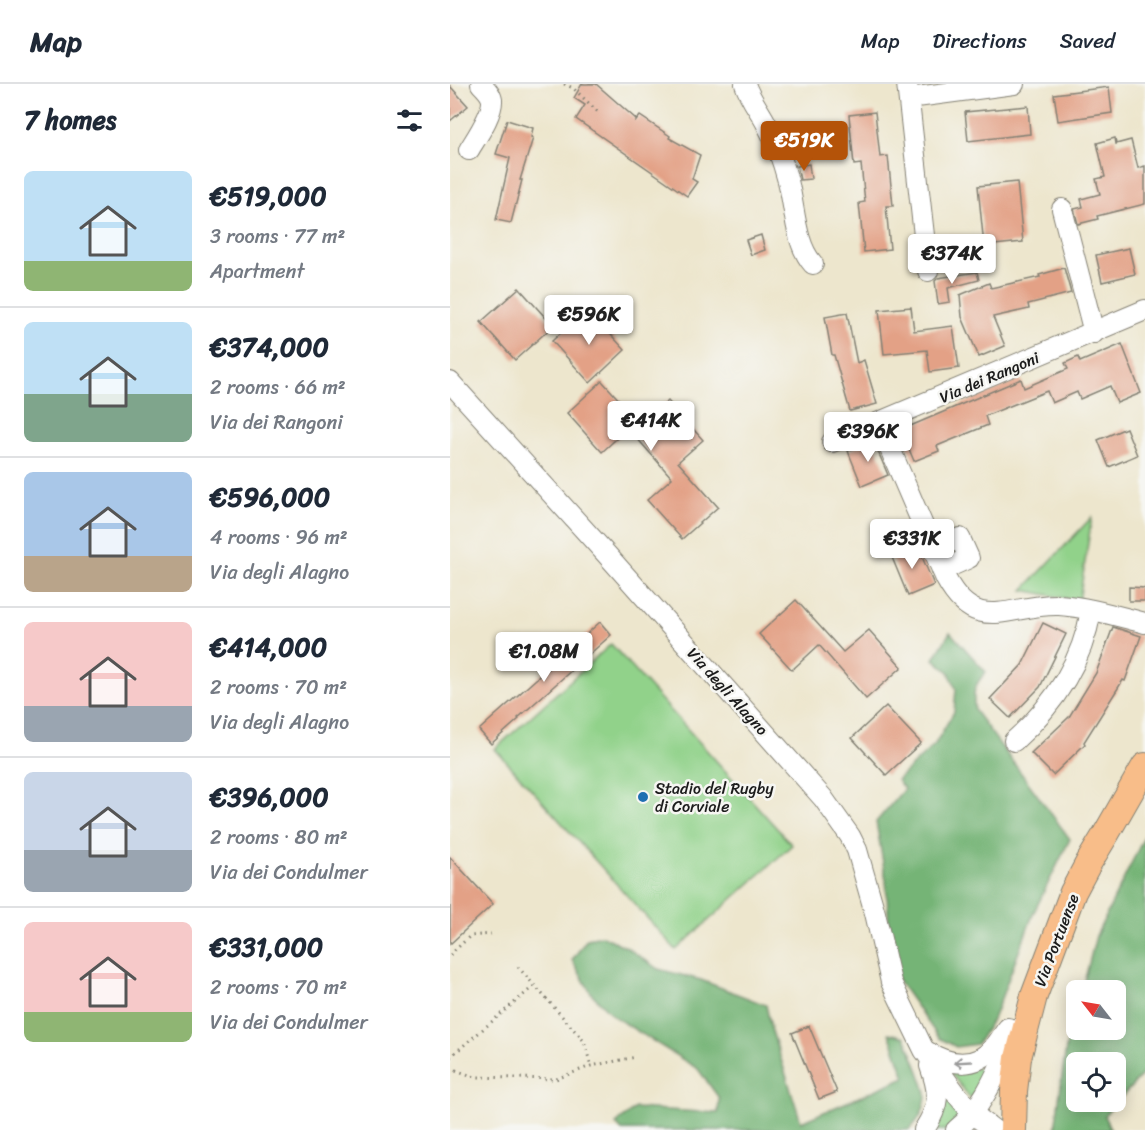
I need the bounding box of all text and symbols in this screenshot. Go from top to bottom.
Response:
text: Map [30,17,82,66]
text: Map [861,22,899,60]
text: Directions [932,22,1027,60]
text: Saved [1060,22,1115,60]
text: 7 homes [24,97,116,143]
icon: filters [393,104,426,137]
pin: €519K [762,121,846,172]
text: €519K [775,123,833,158]
text: €519,000 [210,173,327,219]
icon: home [72,195,144,267]
text: 3 rooms · 77 m² [210,219,345,254]
pin: €374K [910,234,994,285]
text: €374K [922,236,982,271]
text: Apartment [210,254,304,289]
pin: €596K [547,295,631,346]
text: €596K [558,297,620,332]
text: €374,000 [210,324,329,370]
street label: Via dei Rangoni [935,343,1044,412]
icon: home [72,346,144,418]
text: 2 rooms · 66 m² [210,370,346,405]
pin: €414K [609,401,693,452]
text: €414K [621,403,681,438]
text: Via dei Rangoni [210,405,343,440]
pin: €396K [826,412,910,463]
text: €396K [838,414,898,449]
text: €596,000 [210,474,330,520]
icon: home [72,496,144,568]
pin: €331K [870,519,954,570]
text: 4 rooms · 96 m² [210,520,348,555]
text: €331K [884,521,940,556]
text: Via degli Alagno [210,555,349,590]
text: €414,000 [210,624,327,670]
pin: €1.08M [495,632,593,683]
text: €1.08M [510,634,578,669]
street label: Via degli Alagno [680,640,776,742]
icon: home [72,646,144,718]
text: 2 rooms · 70 m² [210,670,347,705]
text: Via degli Alagno [210,705,349,740]
text: €396,000 [210,774,329,820]
place label: Stadio del Rugby di Corviale [655,774,774,821]
marker: Stadio del Rugby di Corviale [636,790,650,804]
icon: home [72,796,144,868]
text: 2 rooms · 80 m² [210,820,348,855]
text: Via dei Condulmer [210,855,368,890]
street label: Via Portuense [1025,889,1088,991]
text: €331,000 [210,924,323,970]
icon: home [72,946,144,1018]
text: 2 rooms · 70 m² [210,970,347,1005]
north arrow [1066,980,1126,1040]
map controls [1066,980,1126,1112]
text: Via dei Condulmer [210,1005,368,1040]
button: locate [1066,1052,1126,1112]
one-way arrow [954,1057,974,1068]

